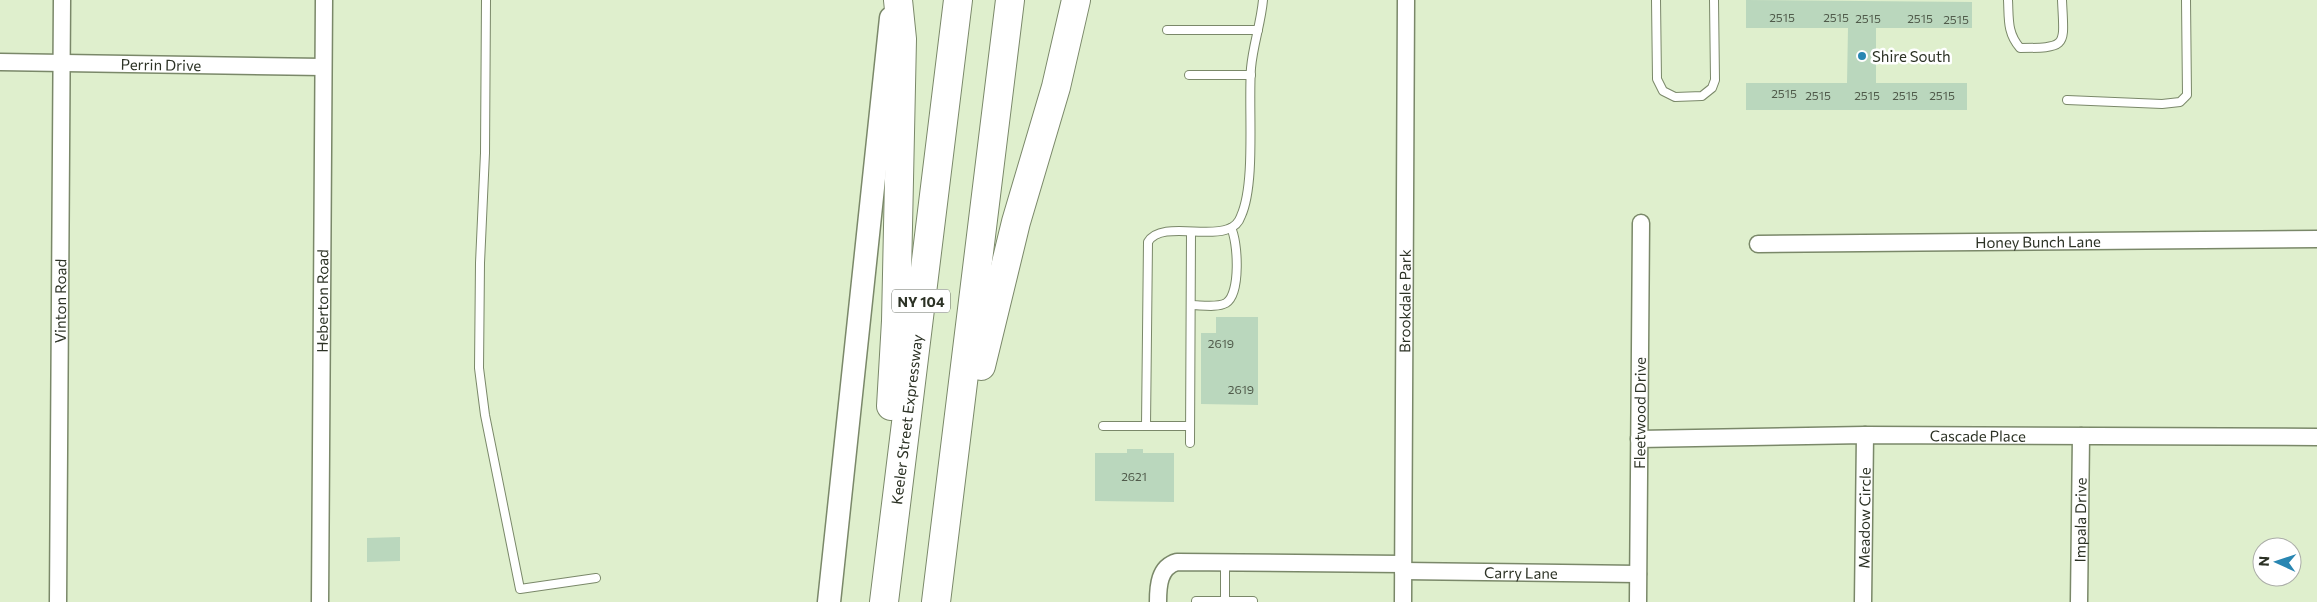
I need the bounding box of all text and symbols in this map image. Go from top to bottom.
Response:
house number: 2515 [1769,10,1795,24]
house number: 2515 [1823,10,1849,24]
house number: 2515 [1855,11,1881,25]
house number: 2515 [1907,11,1933,25]
house number: 2515 [1943,12,1969,26]
place label: Shire South [1872,47,1951,65]
marker: Shire South [1856,50,1868,62]
street label: Perrin Drive [120,55,202,74]
house number: 2515 [1771,86,1797,100]
house number: 2515 [1805,88,1831,102]
house number: 2515 [1854,88,1880,102]
house number: 2515 [1892,88,1918,102]
house number: 2515 [1929,88,1955,102]
street label: Honey Bunch Lane [1975,232,2101,251]
street label: Heberton Road [313,249,331,353]
street label: Brookdale Park [1395,249,1414,353]
street label: Vinton Road [51,259,69,343]
road number: NY 104 [892,290,950,312]
street label: Keeler Street Expressway [887,333,926,506]
house number: 2619 [1208,336,1234,350]
street label: Fleetwood Drive [1630,357,1649,469]
house number: 2619 [1228,382,1254,396]
street label: Cascade Place [1930,426,2026,445]
street label: Meadow Circle [1854,467,1874,569]
house number: 2621 [1121,469,1147,483]
street label: Impala Drive [2070,477,2089,563]
north arrow [2252,537,2302,587]
text: N [2255,556,2272,567]
street label: Carry Lane [1484,563,1558,582]

